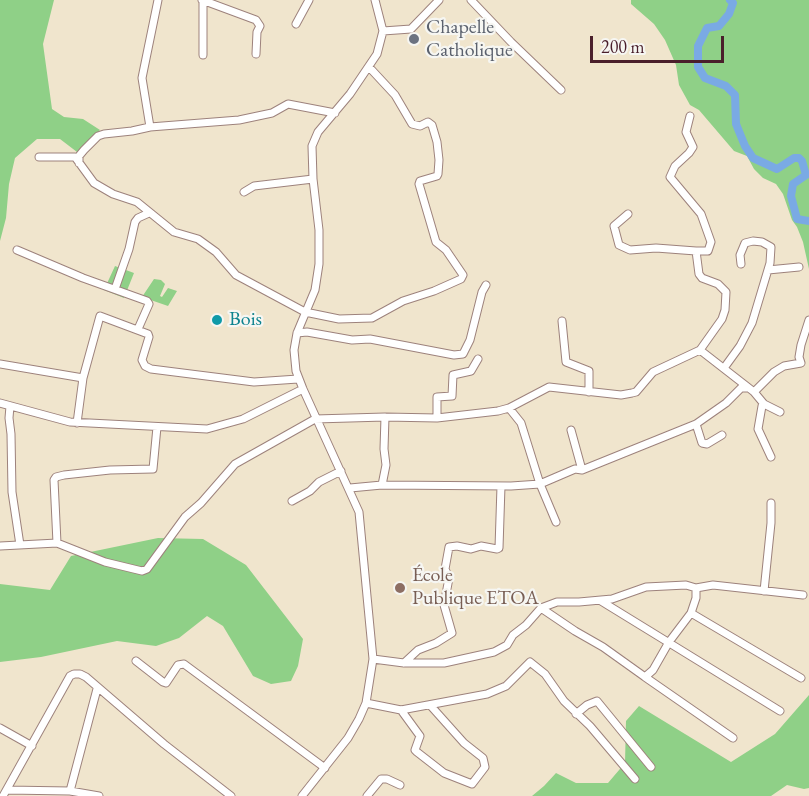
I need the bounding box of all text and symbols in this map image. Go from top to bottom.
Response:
place label: Chapelle Catholique [426,16,513,63]
scale bar [593,24,726,62]
marker: Chapelle Catholique [407,32,421,46]
text: 200 m [601,35,645,58]
place label: Bois [229,308,262,332]
marker: Bois [210,313,224,327]
place label: École Publique ETOA [412,564,539,611]
marker: École Publique ETOA [393,581,407,595]

